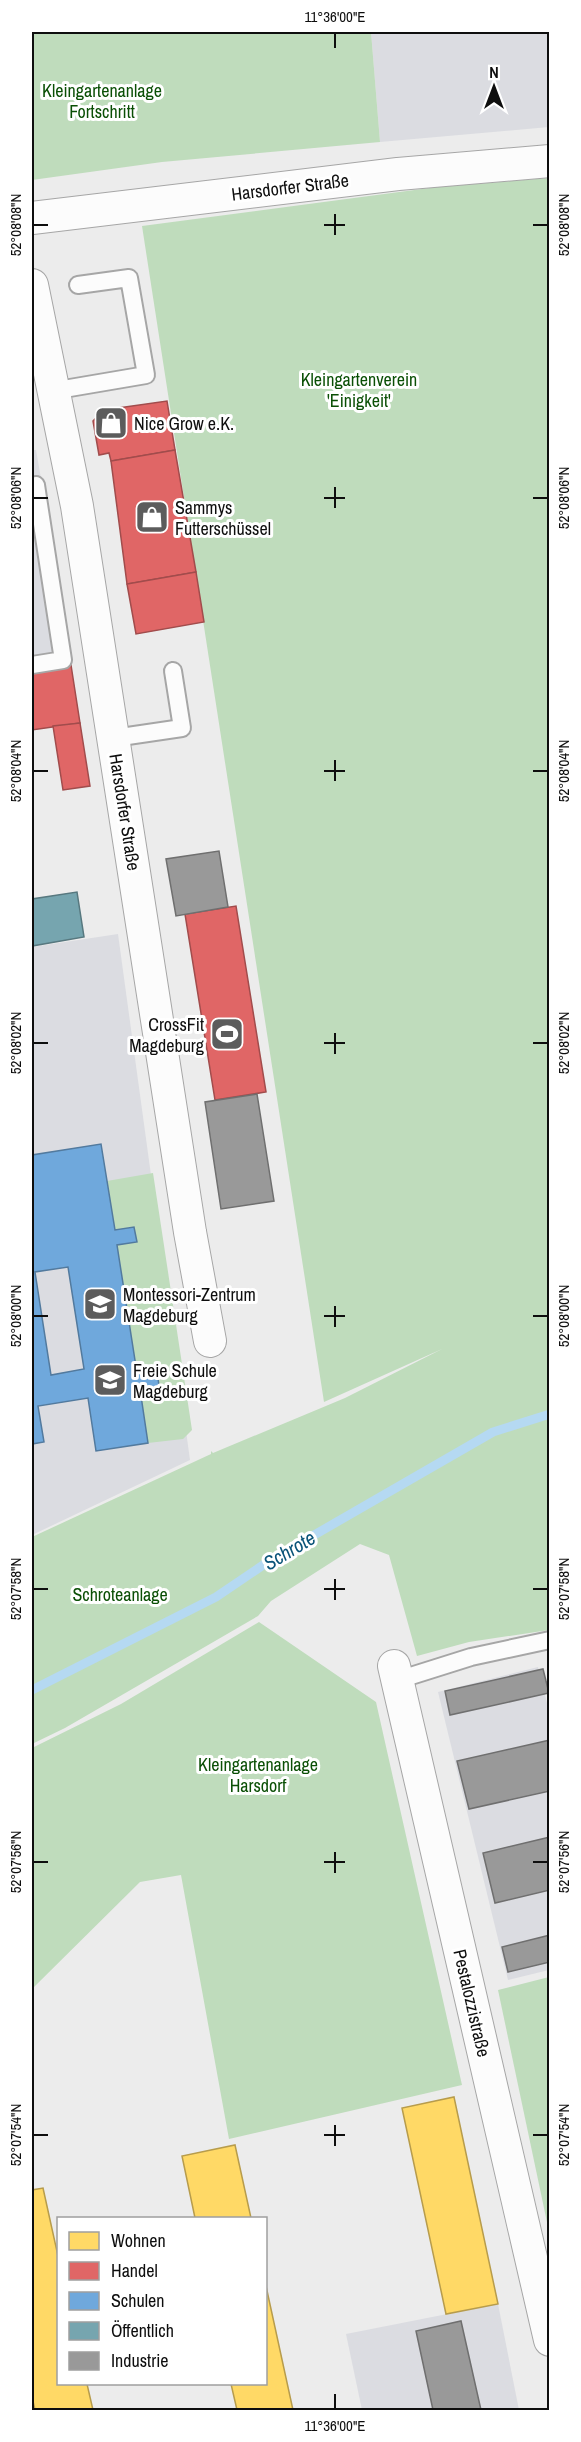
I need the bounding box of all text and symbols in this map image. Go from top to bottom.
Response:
text: 11°36'00"E [304,6,366,27]
north arrow [464,57,524,117]
text: N [489,61,499,83]
park label: Kleingartenanlage Fortschritt [42,78,162,124]
street label: Harsdorfer Straße [230,167,350,207]
text: 52°08'08"N [5,194,26,256]
text: 52°08'08"N [553,194,574,256]
park label: Kleingartenverein 'Einigkeit' [301,367,417,413]
shop icon: Nice Grow e.K. [93,405,129,441]
place label: Nice Grow e.K. [134,411,234,436]
text: 52°08'06"N [5,467,26,529]
text: 52°08'06"N [553,467,574,529]
place label: Sammys Futterschüssel [175,495,271,541]
shop icon: Sammys Futterschüssel [134,499,170,535]
text: 52°08'04"N [5,740,26,802]
text: 52°08'04"N [553,740,574,802]
street label: Harsdorfer Straße [103,752,147,872]
text: 52°08'02"N [5,1012,26,1074]
place label: CrossFit Magdeburg [129,1012,205,1058]
text: 52°08'02"N [553,1012,574,1074]
sports icon: CrossFit Magdeburg [209,1016,245,1052]
place label: Montessori-Zentrum Magdeburg [123,1282,256,1328]
text: 52°08'00"N [5,1285,26,1347]
text: 52°08'00"N [553,1285,574,1347]
school or university icon: Montessori-Zentrum Magdeburg [82,1286,118,1322]
place label: Freie Schule Magdeburg [133,1358,217,1404]
school or university icon: Freie Schule Magdeburg [92,1362,128,1398]
water label: Schrote [258,1524,320,1576]
text: 52°07'58"N [5,1558,26,1620]
text: 52°07'58"N [553,1558,574,1620]
park label: Schroteanlage [72,1582,168,1607]
park label: Kleingartenanlage Harsdorf [198,1752,318,1798]
text: 52°07'56"N [5,1831,26,1893]
text: 52°07'56"N [553,1831,574,1893]
street label: Pestalozzistraße [447,1947,497,2059]
text: 52°07'54"N [5,2104,26,2166]
text: 52°07'54"N [553,2104,574,2166]
legend [57,2217,267,2385]
text: Wohnen [111,2228,166,2253]
text: Handel [111,2258,158,2283]
text: Schulen [111,2288,164,2313]
text: Öffentlich [111,2318,174,2343]
text: Industrie [111,2348,168,2373]
text: 11°36'00"E [304,2415,366,2436]

